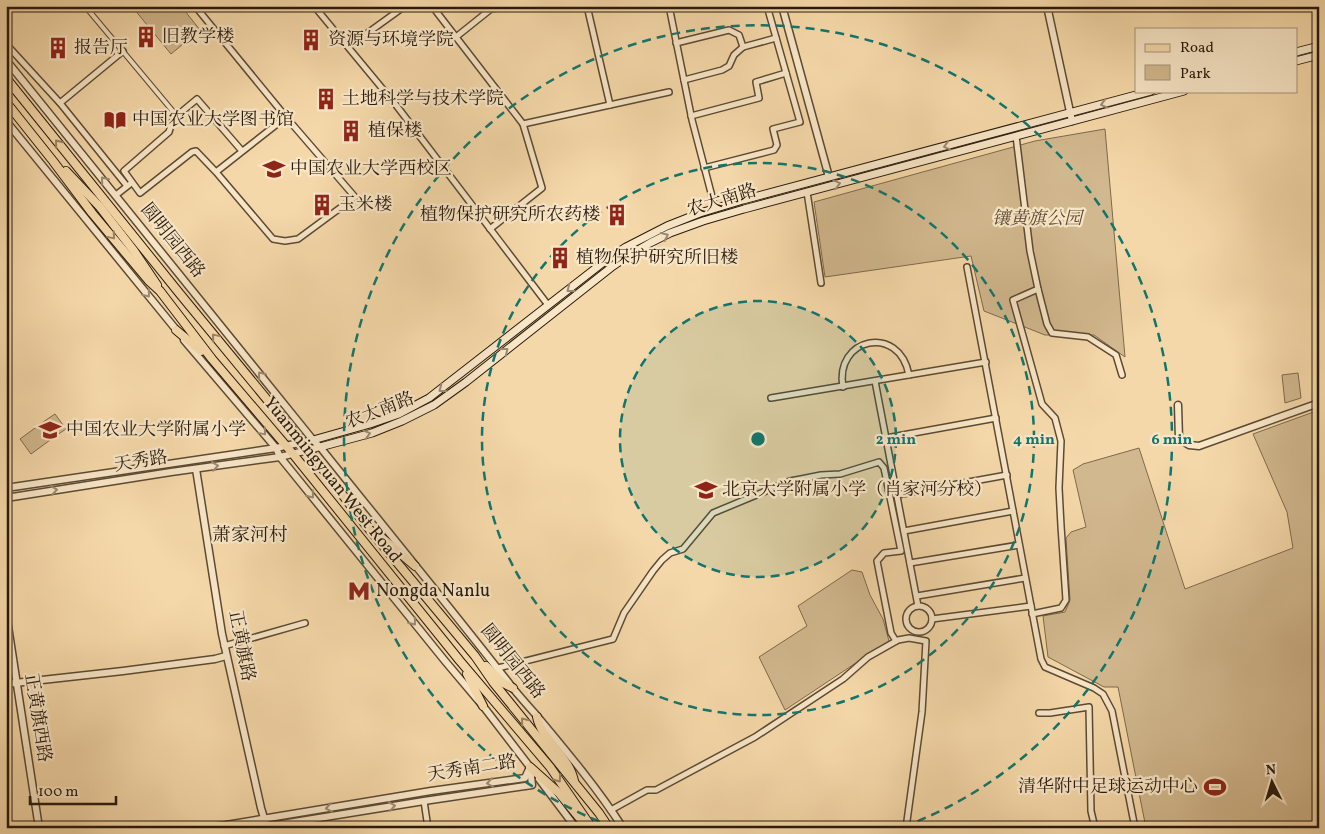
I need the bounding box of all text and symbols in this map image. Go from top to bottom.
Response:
building icon: 旧教学楼 [133,24,159,50]
place label: 旧教学楼 [162,25,234,50]
building icon: 资源与环境学院 [298,27,324,53]
place label: 资源与环境学院 [328,28,454,53]
legend [1135,28,1298,92]
building icon: 报告厅 [45,35,71,61]
place label: 报告厅 [74,36,128,61]
text: Road [1180,38,1214,59]
text: Park [1180,64,1211,85]
building icon: 土地科学与技术学院 [313,86,339,112]
place label: 土地科学与技术学院 [342,87,504,112]
one-way arrow [1099,98,1108,109]
library icon: 中国农业大学图书馆 [102,107,128,133]
place label: 中国农业大学图书馆 [132,108,294,133]
building icon: 植保楼 [338,118,364,144]
place label: 植保楼 [368,119,422,144]
one-way arrow [56,140,64,149]
one-way arrow [943,140,951,150]
school or university icon: 中国农业大学西校区 [261,156,287,182]
place label: 中国农业大学西校区 [290,157,452,182]
one-way arrow [101,177,109,186]
street label: 农大南路 [684,179,760,223]
one-way arrow [833,179,842,190]
building icon: 玉米楼 [309,192,335,218]
place label: 玉米楼 [338,193,392,218]
street label: 圆明园西路 [134,198,210,284]
building icon: 植物保护研究所农药楼 [604,202,630,228]
place label: 植物保护研究所农药楼 [420,203,600,228]
park label: 镶黄旗公园 [992,207,1085,232]
one-way arrow [106,231,115,240]
one-way arrow [660,232,669,242]
building icon: 植物保护研究所旧楼 [547,245,573,271]
place label: 植物保护研究所旧楼 [576,246,738,271]
one-way arrow [566,283,575,292]
one-way arrow [141,289,150,298]
one-way arrow [213,334,221,343]
one-way arrow [499,348,509,357]
one-way arrow [258,372,266,381]
one-way arrow [438,383,448,392]
street label: 农大南路 [342,386,418,436]
street label: Yuanmingyuan West Road [257,391,407,569]
school or university icon: 中国农业大学附属小学 [37,417,63,443]
place label: 中国农业大学附属小学 [66,418,246,443]
one-way arrow [257,427,266,436]
one-way arrow [362,429,371,439]
centre of rings [749,430,767,448]
text: 2 min [876,430,916,451]
text: 4 min [1013,430,1055,451]
text: 6 min [1152,430,1193,451]
street label: 天秀路 [112,445,170,479]
one-way arrow [211,461,219,472]
school or university icon: 北京大学附属小学（肖家河分校） [693,477,719,503]
place label: 北京大学附属小学（肖家河分校） [722,478,992,503]
one-way arrow [51,485,59,496]
one-way arrow [305,489,313,498]
district label: 萧家河村 [212,523,288,549]
metro station icon: Nongda Nanlu [346,578,372,604]
place label: Nongda Nanlu [376,579,490,604]
street label: 正黄旗路 [222,608,260,684]
one-way arrow [407,616,416,625]
street label: 圆明园西路 [474,619,550,705]
street label: 正黄旗西路 [18,672,56,764]
one-way arrow [522,718,530,727]
street label: 天秀南二路 [426,750,518,788]
north arrow [1248,756,1298,806]
text: N [1265,761,1277,780]
one-way arrow [552,773,561,783]
scale bar [30,774,116,806]
sports icon: 清华附中足球运动中心 [1202,774,1228,800]
place label: 清华附中足球运动中心 [1018,775,1198,800]
one-way arrow [485,777,493,788]
text: 100 m [38,782,78,803]
one-way arrow [387,801,396,811]
one-way arrow [325,803,333,813]

